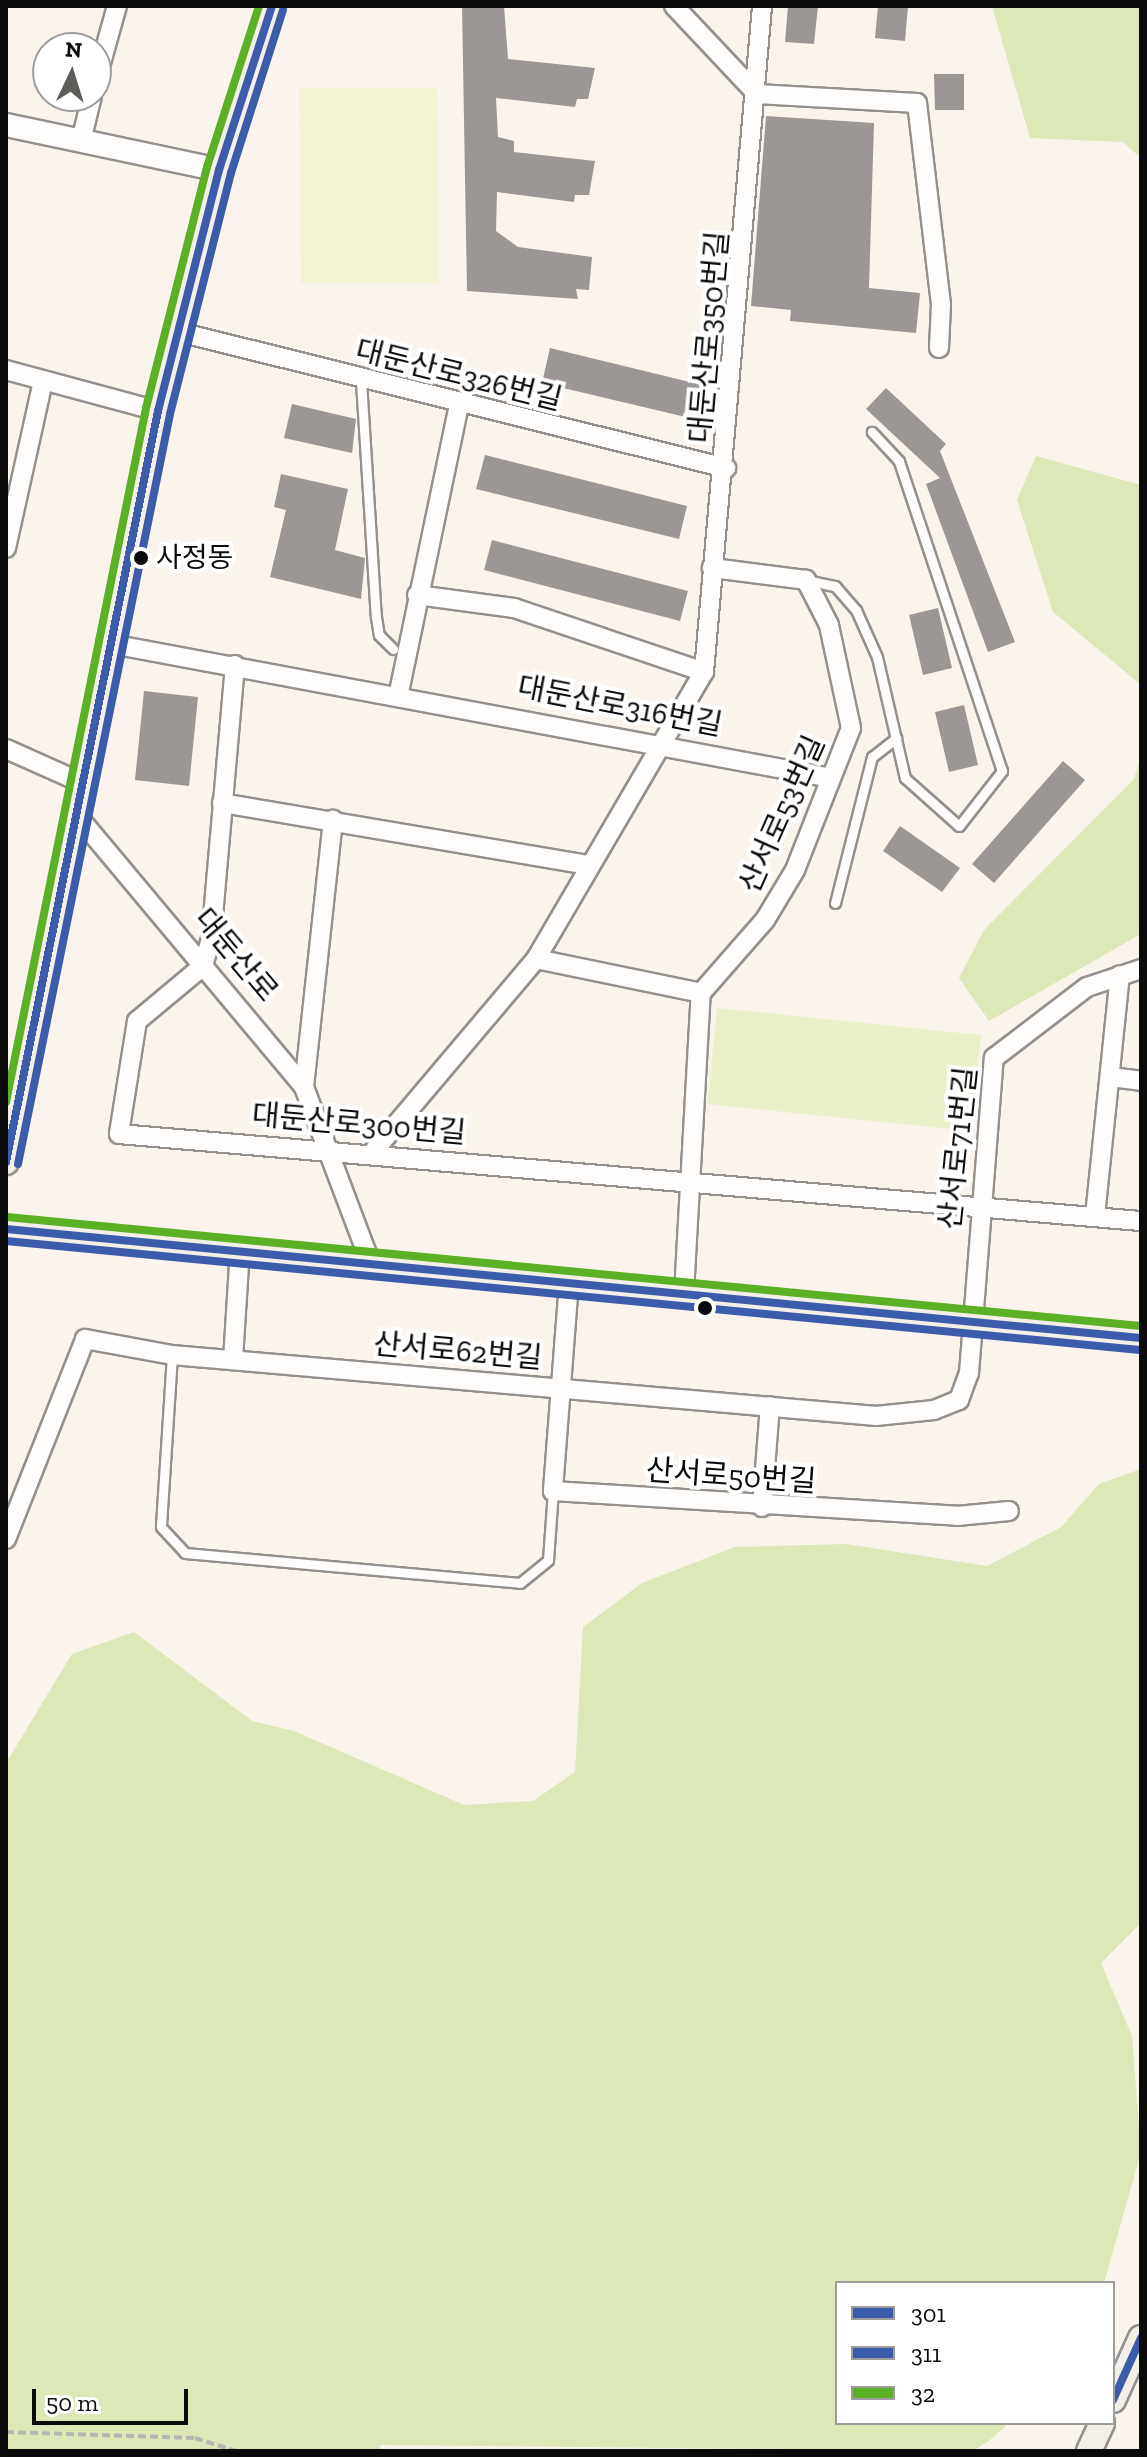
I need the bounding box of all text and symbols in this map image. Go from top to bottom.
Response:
north arrow [32,32,112,112]
text: N [64,36,83,64]
street label: 대둔산로350번길 [682,229,736,445]
street label: 대둔산로326번길 [352,332,566,418]
place label: 사정동 [156,541,233,575]
marker: 사정동 [133,550,149,566]
street label: 대둔산로316번길 [515,669,725,743]
street label: 산서로53번길 [731,730,833,898]
street label: 대둔산로 [187,901,285,1009]
street label: 산서로71번길 [932,1065,984,1231]
street label: 대둔산로300번길 [250,1097,468,1151]
unlabelled marker [697,1300,713,1316]
street label: 산서로62번길 [372,1326,544,1376]
street label: 산서로50번길 [645,1452,817,1500]
legend [835,2281,1115,2425]
text: 301 [911,2299,946,2328]
text: 311 [911,2339,941,2368]
scale bar [36,2373,192,2423]
text: 32 [911,2379,935,2408]
text: 50 m [46,2388,98,2417]

